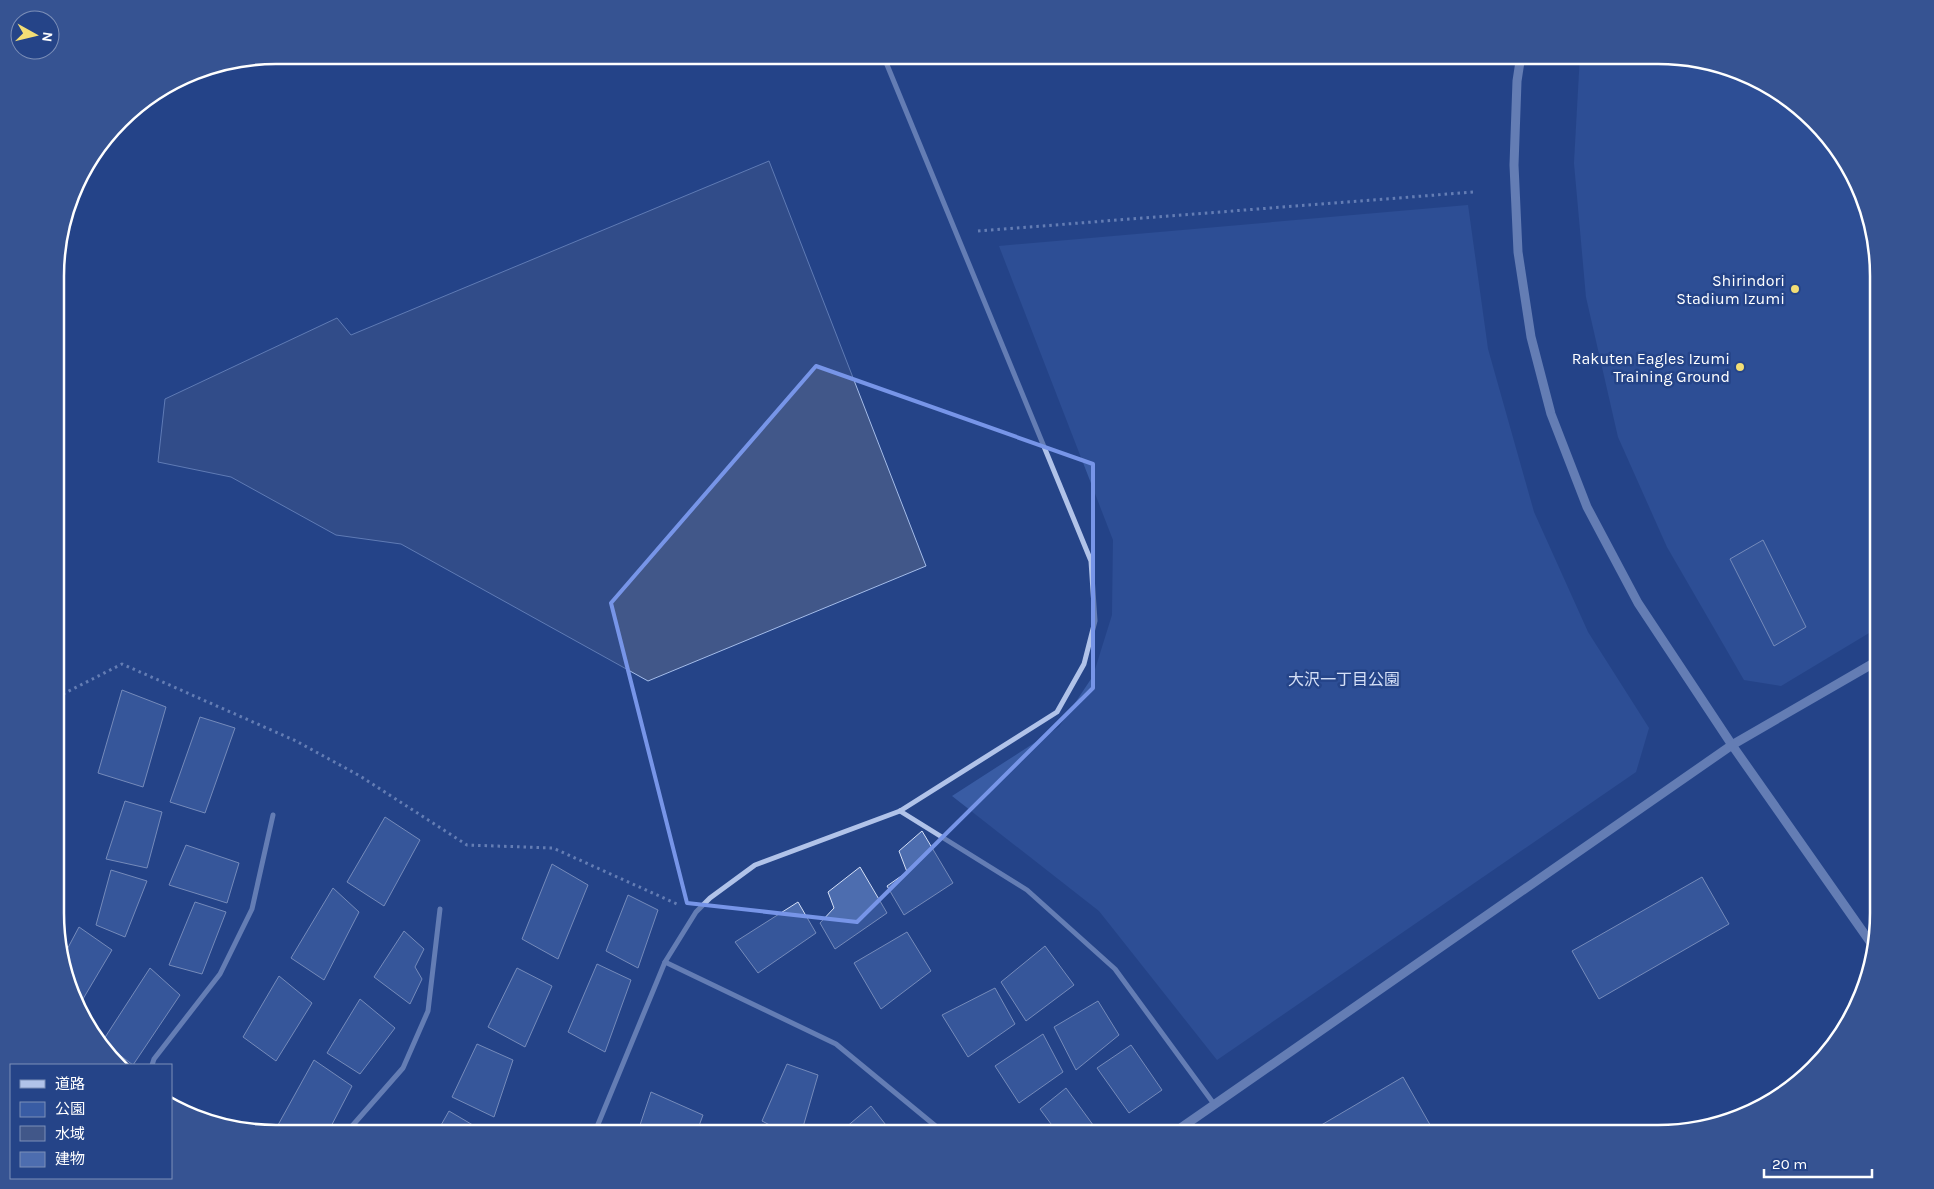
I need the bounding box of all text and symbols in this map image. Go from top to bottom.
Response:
north arrow [10,10,60,60]
text: N [38,31,56,43]
place label: Shirindori Stadium Izumi [1676,271,1785,308]
marker: Shirindori Stadium Izumi [1789,283,1801,295]
place label: Rakuten Eagles Izumi Training Ground [1572,349,1730,386]
marker: Rakuten Eagles Izumi Training Ground [1734,361,1746,373]
park label: 大沢一丁目公園 [1288,670,1400,689]
legend [10,1064,172,1179]
text: 道路 [55,1075,85,1093]
text: 公園 [55,1100,85,1118]
text: 水域 [55,1125,85,1143]
scale bar [1764,1146,1872,1178]
text: 建物 [55,1150,85,1168]
text: 20 m [1772,1155,1807,1173]

